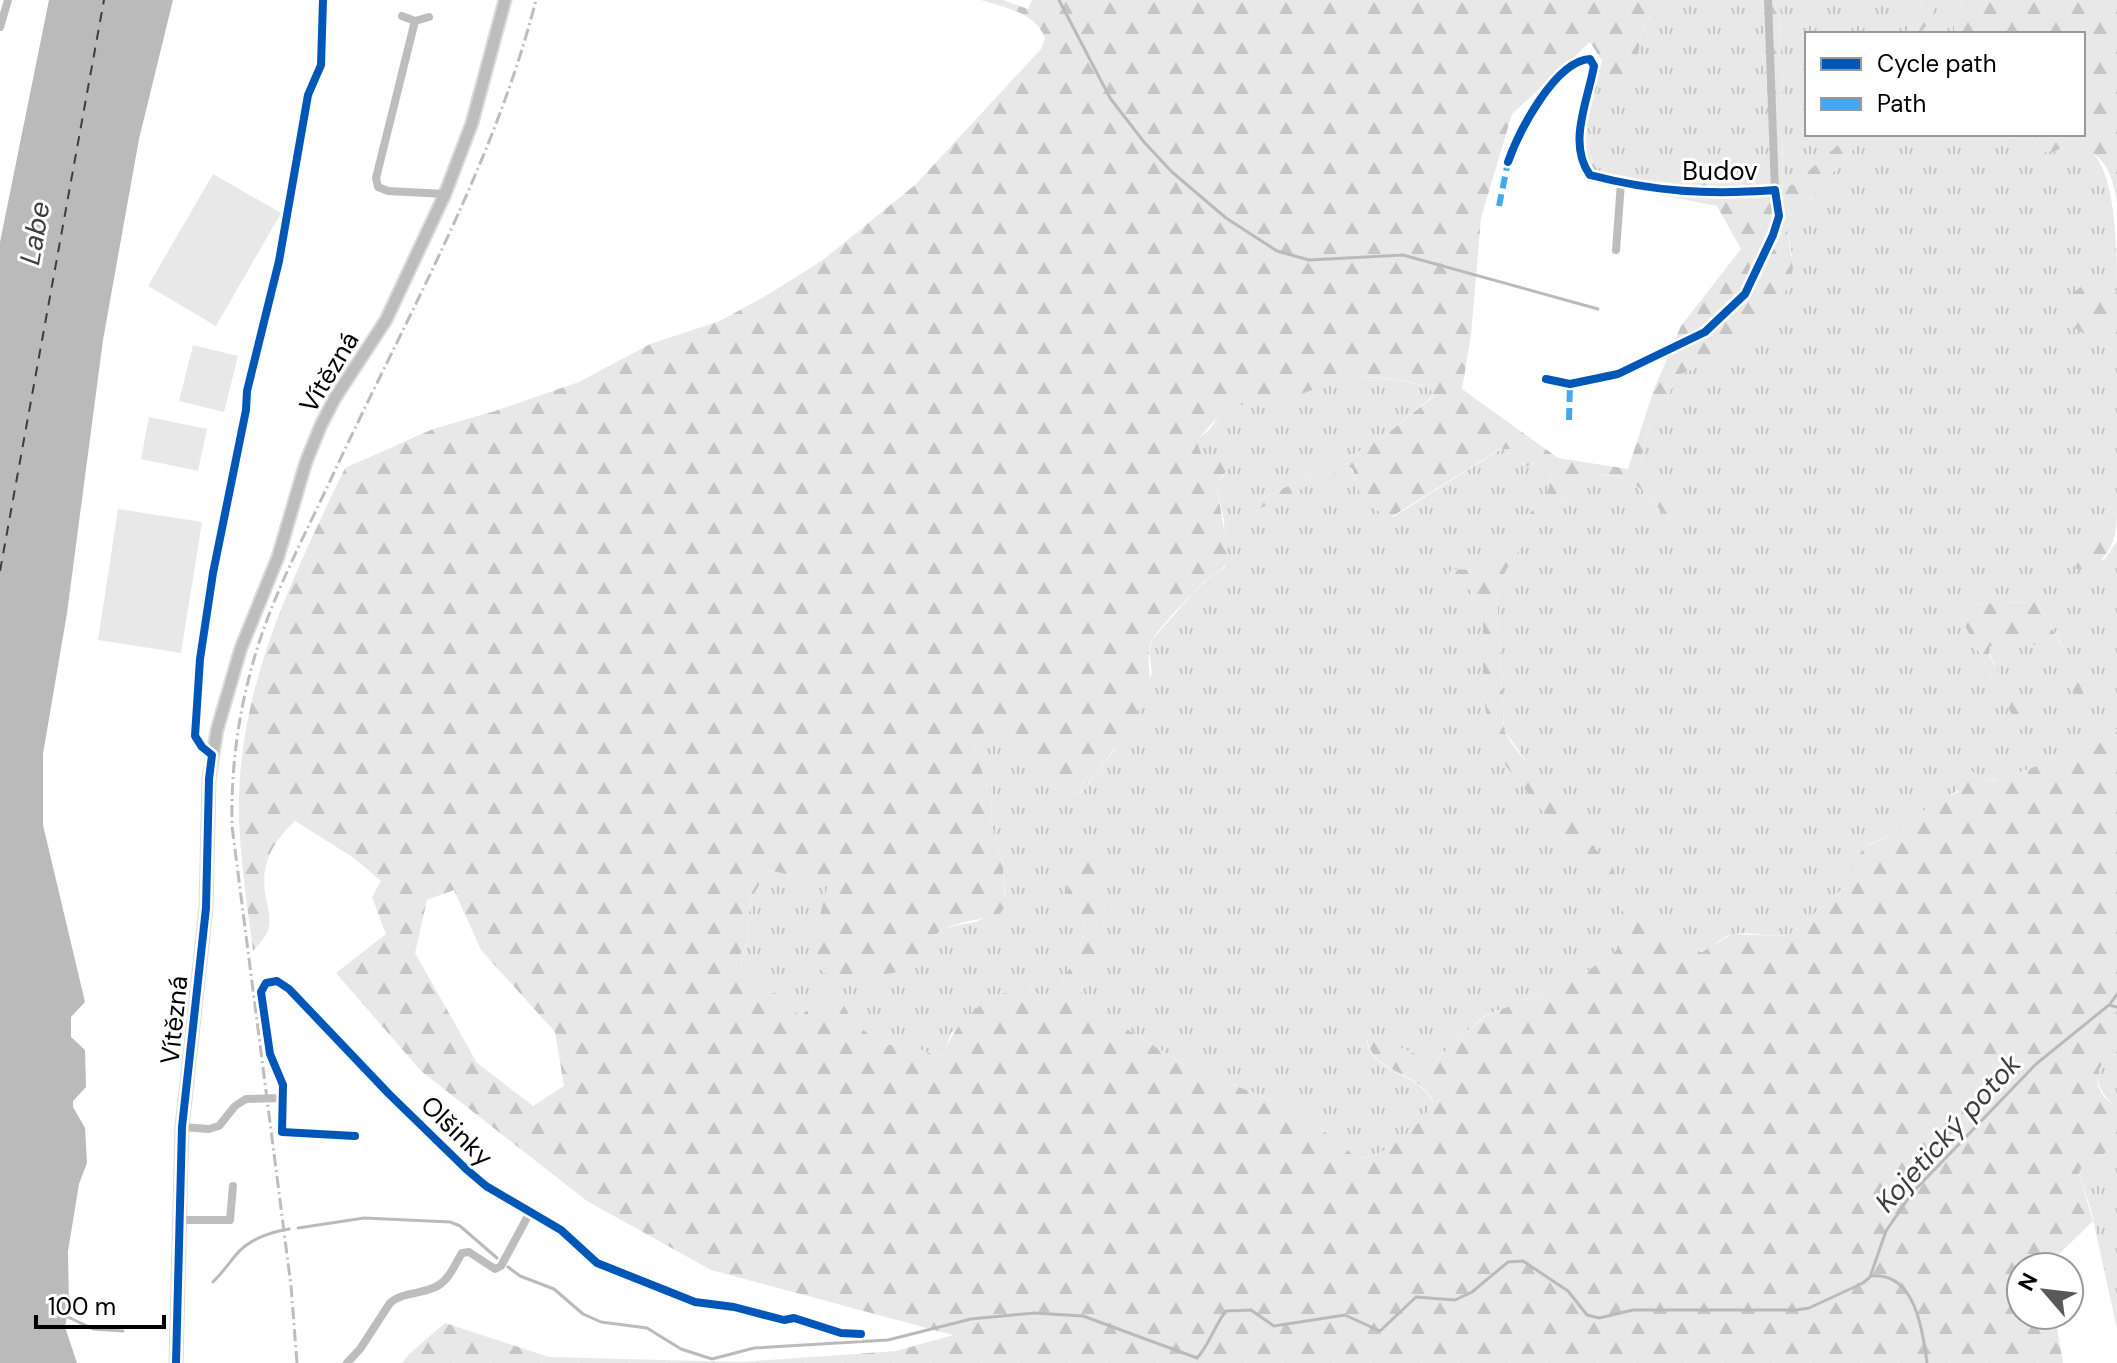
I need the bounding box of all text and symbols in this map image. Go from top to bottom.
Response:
legend [1805,32,2085,136]
text: Cycle path [1877,48,1996,79]
text: Path [1877,88,1926,119]
street label: Budov [1682,154,1758,188]
water label: Labe [11,198,59,268]
street label: Vítězná [292,325,366,419]
street label: Vítězná [152,974,196,1066]
water label: Kojetický potok [1867,1045,2030,1220]
street label: Olšinky [414,1088,500,1174]
north arrow [2005,1251,2085,1331]
text: N [2011,1268,2044,1296]
scale bar [36,1279,164,1329]
text: 100 m [48,1291,116,1322]

